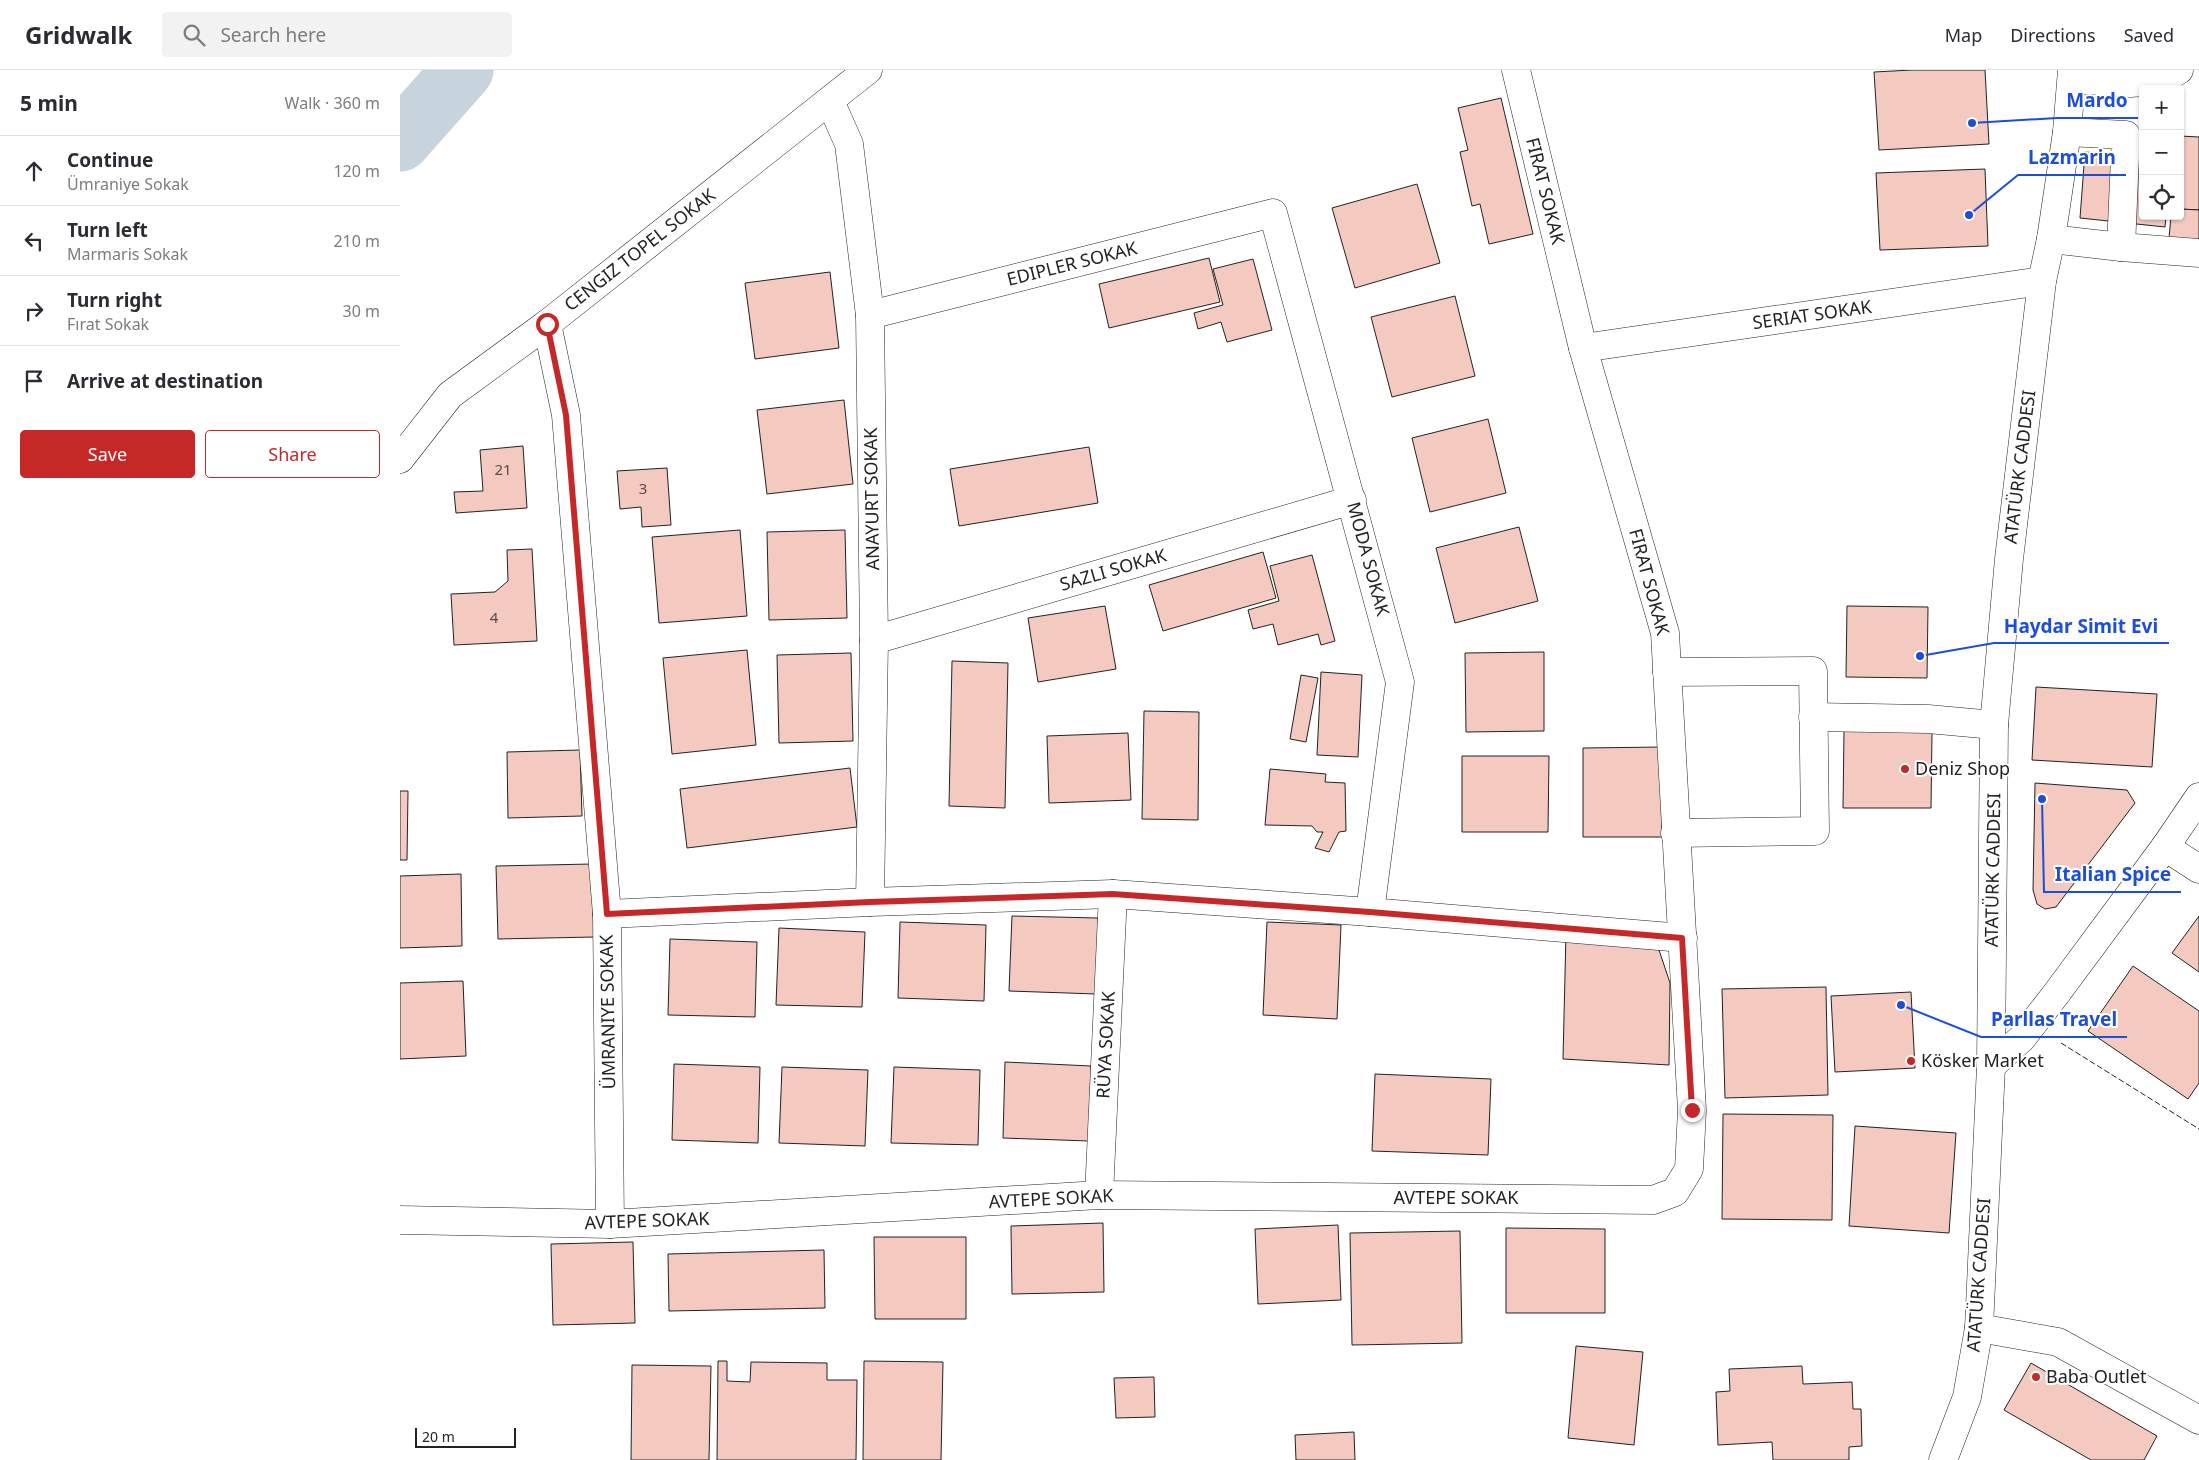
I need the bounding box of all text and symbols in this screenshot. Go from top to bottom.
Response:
search box [162,12,512,57]
text: Gridwalk [25,18,132,51]
icon: search [180,21,208,49]
text: Search here [220,22,326,48]
text: Map [1945,23,1982,47]
text: Directions [2010,23,2096,47]
text: Saved [2124,23,2174,47]
callout: Mardo [2057,84,2138,118]
map controls [2139,85,2184,220]
button: + [2139,85,2184,130]
text: Mardo [2066,87,2128,113]
text: 5 min [20,89,78,117]
text: Walk · 360 m [285,92,380,114]
button: − [2139,130,2184,175]
street label: FIRAT SOKAK [1521,135,1571,248]
callout: Lazmarin [2018,141,2126,175]
text: Lazmarin [2028,144,2116,170]
text: Continue [67,147,153,173]
icon: ahead [20,157,48,185]
text: 120 m [333,160,380,182]
text: Ümraniye Sokak [67,173,189,195]
button: locate [2139,175,2184,220]
street label: CENGIZ TOPEL SOKAK [559,182,721,316]
text: Turn left [67,217,148,243]
icon: left [20,227,48,255]
text: 210 m [333,230,380,252]
street label: EDIPLER SOKAK [1004,235,1140,291]
text: Marmaris Sokak [67,243,188,265]
text: Turn right [67,287,162,313]
street label: SERIAT SOKAK [1751,294,1874,334]
icon: right [20,297,48,325]
text: 30 m [343,300,380,322]
text: Fırat Sokak [67,313,149,335]
route start [536,313,559,336]
icon: arrive [20,367,48,395]
text: Arrive at destination [67,368,263,394]
street label: ATATÜRK CADDESI [1998,389,2040,545]
street label: ANAYURT SOKAK [858,427,884,570]
button: Save [20,430,195,478]
button: Share [205,430,380,478]
house number: 21 [494,459,512,479]
house number: 3 [639,478,647,498]
street label: MODA SOKAK [1342,499,1396,619]
street label: FIRAT SOKAK [1624,526,1676,638]
street label: SAZLI SOKAK [1057,542,1170,596]
house number: 4 [490,607,499,627]
callout: Haydar Simit Evi [1994,609,2169,643]
text: Haydar Simit Evi [2004,613,2158,639]
place label: Deniz Shop [1915,756,2010,780]
marker: Deniz Shop [1899,763,1911,775]
street label: ATATÜRK CADDESI [1979,792,2005,947]
callout: Italian Spice [2044,858,2181,892]
text: Italian Spice [2055,861,2171,887]
street label: ÜMRANIYE SOKAK [594,934,620,1090]
street label: RÜYA SOKAK [1090,990,1120,1099]
callout: Parllas Travel [1981,1003,2127,1037]
text: Parllas Travel [1991,1006,2117,1032]
place label: Kösker Market [1921,1048,2044,1072]
marker: Kösker Market [1905,1055,1917,1067]
route end [1681,1099,1704,1122]
street label: AVTEPE SOKAK [988,1183,1115,1213]
street label: AVTEPE SOKAK [1394,1185,1519,1209]
street label: ATATÜRK CADDESI [1961,1197,1995,1353]
street label: AVTEPE SOKAK [584,1206,711,1234]
place label: Baba Outlet [2046,1364,2147,1388]
marker: Baba Outlet [2030,1371,2042,1383]
scale bar [415,1425,516,1448]
text: 20 m [422,1427,455,1446]

